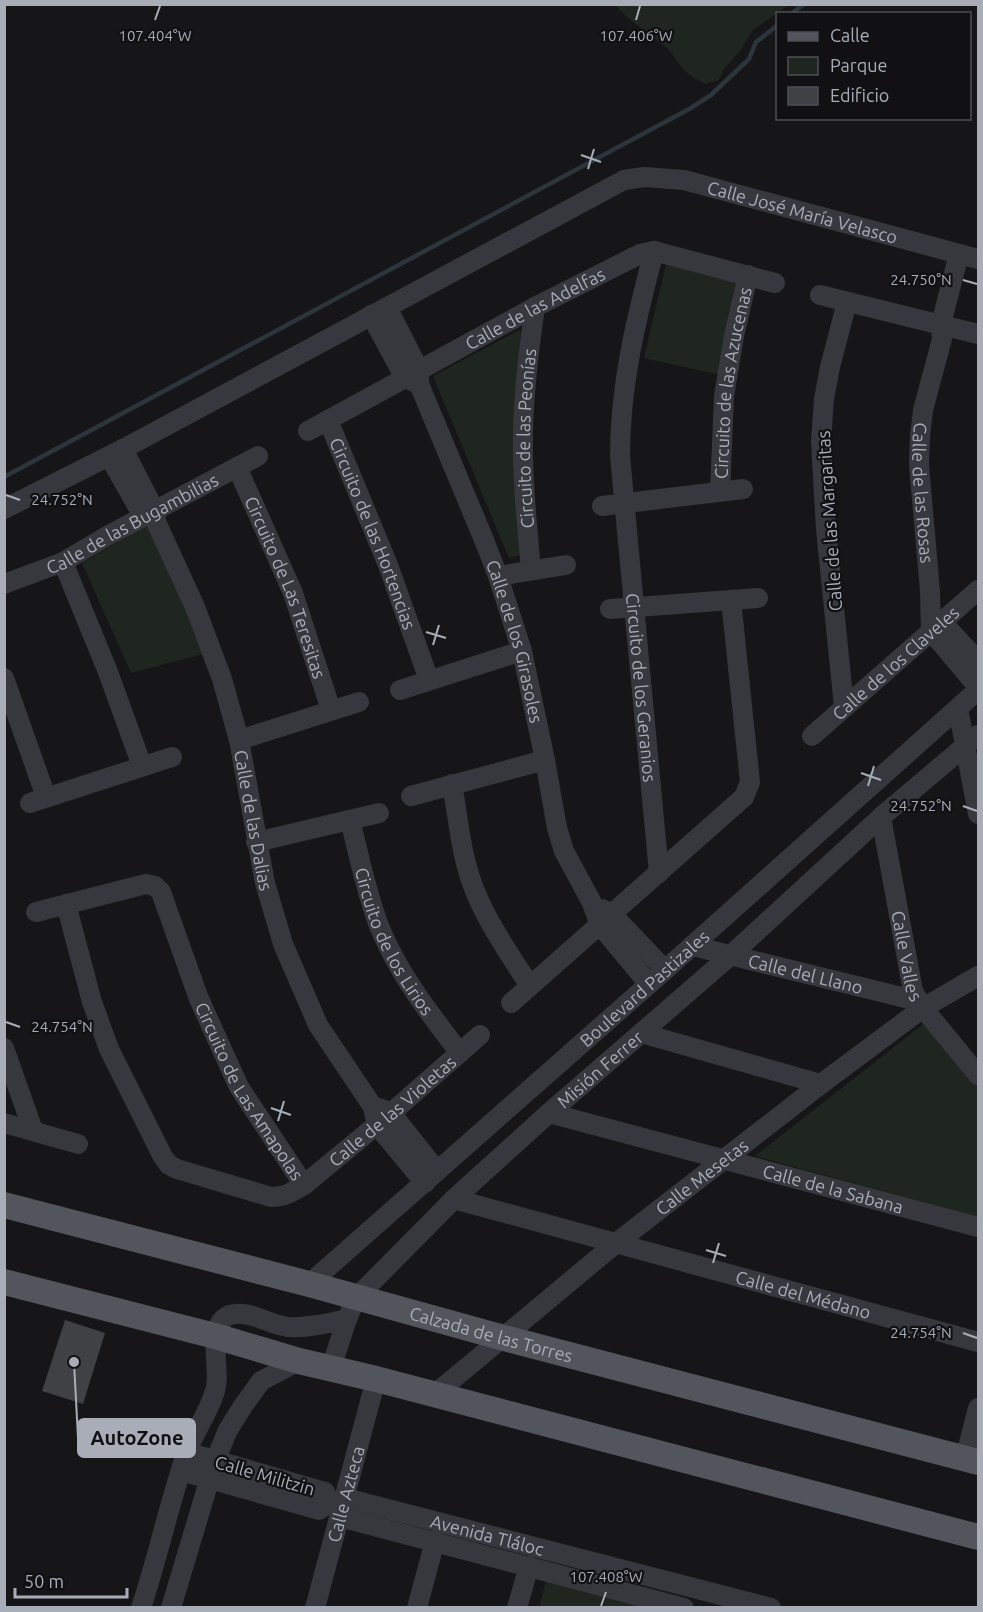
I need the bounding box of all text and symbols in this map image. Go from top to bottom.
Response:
legend [776,12,971,120]
text: Calle [830,25,870,45]
text: 107.404°W [118,27,192,44]
text: 107.406°W [599,27,673,44]
text: Parque [830,55,887,75]
text: Edificio [830,85,889,105]
street label: Calle José María Velasco [705,177,900,247]
street label: Calle de las Adelfas [462,263,608,353]
text: 24.750°N [890,271,952,288]
street label: Circuito de las Azucenas [711,285,755,479]
street label: Circuito de las Peonías [513,347,539,529]
street label: Calle de las Rosas [909,421,938,564]
street label: Calle de las Margaritas [813,430,845,612]
street label: Circuito de las Hortencias [326,434,420,632]
street label: Calle de las Bugambilias [43,469,222,577]
text: 24.752°N [31,491,93,508]
street label: Circuito de Las Teresitas [241,493,330,681]
street label: Calle de los Girasoles [483,557,547,725]
street label: Circuito de los Geranios [623,592,660,783]
street label: Calle de los Claveles [828,602,963,724]
street label: Calle de las Dalias [231,748,277,893]
text: 24.752°N [890,797,952,814]
street label: Circuito de los Lirios [352,865,438,1019]
street label: Calle Valles [888,909,927,1005]
street label: Boulevard Pastizales [576,926,713,1051]
street label: Calle del Llano [746,950,865,997]
street label: Circuito de Las Amapolas [192,999,308,1184]
text: 24.754°N [31,1018,93,1035]
street label: Misión Ferrer [553,1026,647,1112]
street label: Calle de las Violetas [325,1051,460,1170]
street label: Calle Mesetas [652,1135,752,1219]
street label: Calle de la Sabana [761,1160,906,1217]
street label: Calle del Médano [733,1266,873,1322]
street label: Calzada de las Torres [407,1302,575,1366]
text: 24.754°N [890,1324,952,1341]
callout: AutoZone [78,1419,195,1457]
text: AutoZone [90,1426,184,1449]
street label: Calle Azteca [323,1444,368,1544]
street label: Calle Militzin [213,1451,317,1499]
street label: Avenida Tláloc [428,1511,546,1559]
scale bar [15,1561,128,1599]
text: 107.408°W [569,1568,643,1585]
text: 50 m [24,1571,64,1591]

